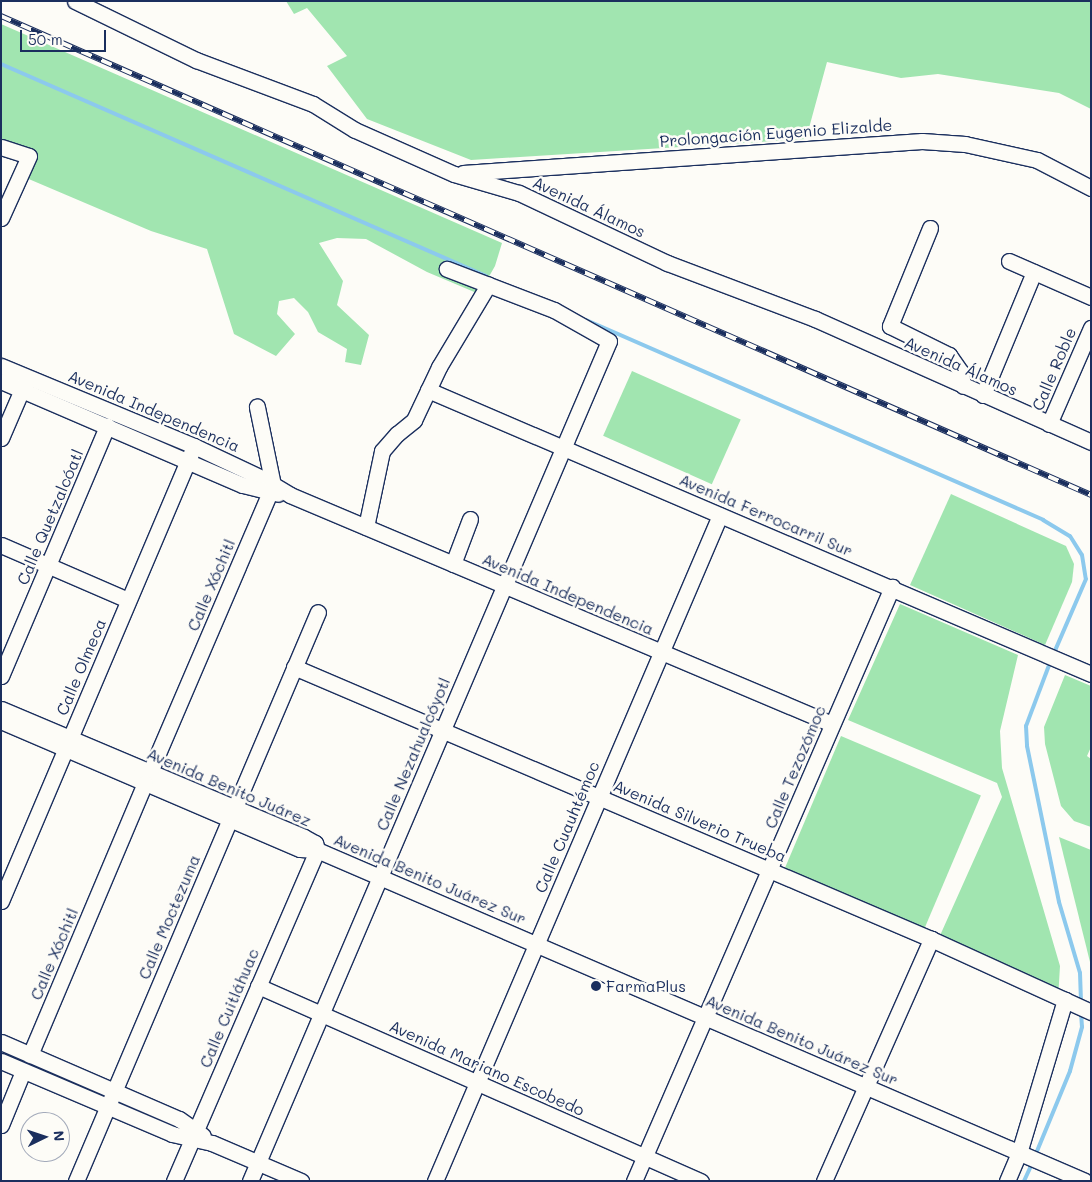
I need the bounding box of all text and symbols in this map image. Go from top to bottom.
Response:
scale bar [22,20,109,52]
text: 50 m [28,29,63,49]
street label: Prolongación Eugenio Elizalde [659,115,893,151]
street label: Avenida Álamos [530,173,648,241]
street label: Calle Roble [1028,325,1080,413]
street label: Avenida Álamos [901,332,1021,400]
street label: Avenida Independencia [65,366,243,456]
street label: Calle Quetzalcóatl [13,446,87,588]
street label: Avenida Ferrocarril Sur [676,470,856,560]
street label: Calle Xóchitl [183,536,239,634]
street label: Avenida Independencia [479,549,657,639]
street label: Calle Olmeca [52,616,110,718]
street label: Calle Nezahualcóyotl [372,675,454,833]
street label: Calle Tezozómoc [760,703,830,831]
street label: Avenida Benito Juárez [144,744,314,830]
street label: Calle Cuauhtémoc [531,758,603,896]
street label: Avenida Silverio Trueba [610,776,790,866]
street label: Avenida Benito Juárez Sur [331,830,529,928]
street label: Calle Moctezuma [134,852,204,982]
street label: Calle Xóchitl [26,905,82,1003]
street label: Calle Cuitláhuac [195,945,263,1071]
place label: FarmaPlus [606,976,686,996]
marker: FarmaPlus [590,980,602,992]
street label: Avenida Benito Juárez Sur [703,991,901,1089]
street label: Avenida Mariano Escobedo [386,1016,588,1120]
north arrow [20,1112,70,1162]
text: N [50,1130,69,1142]

